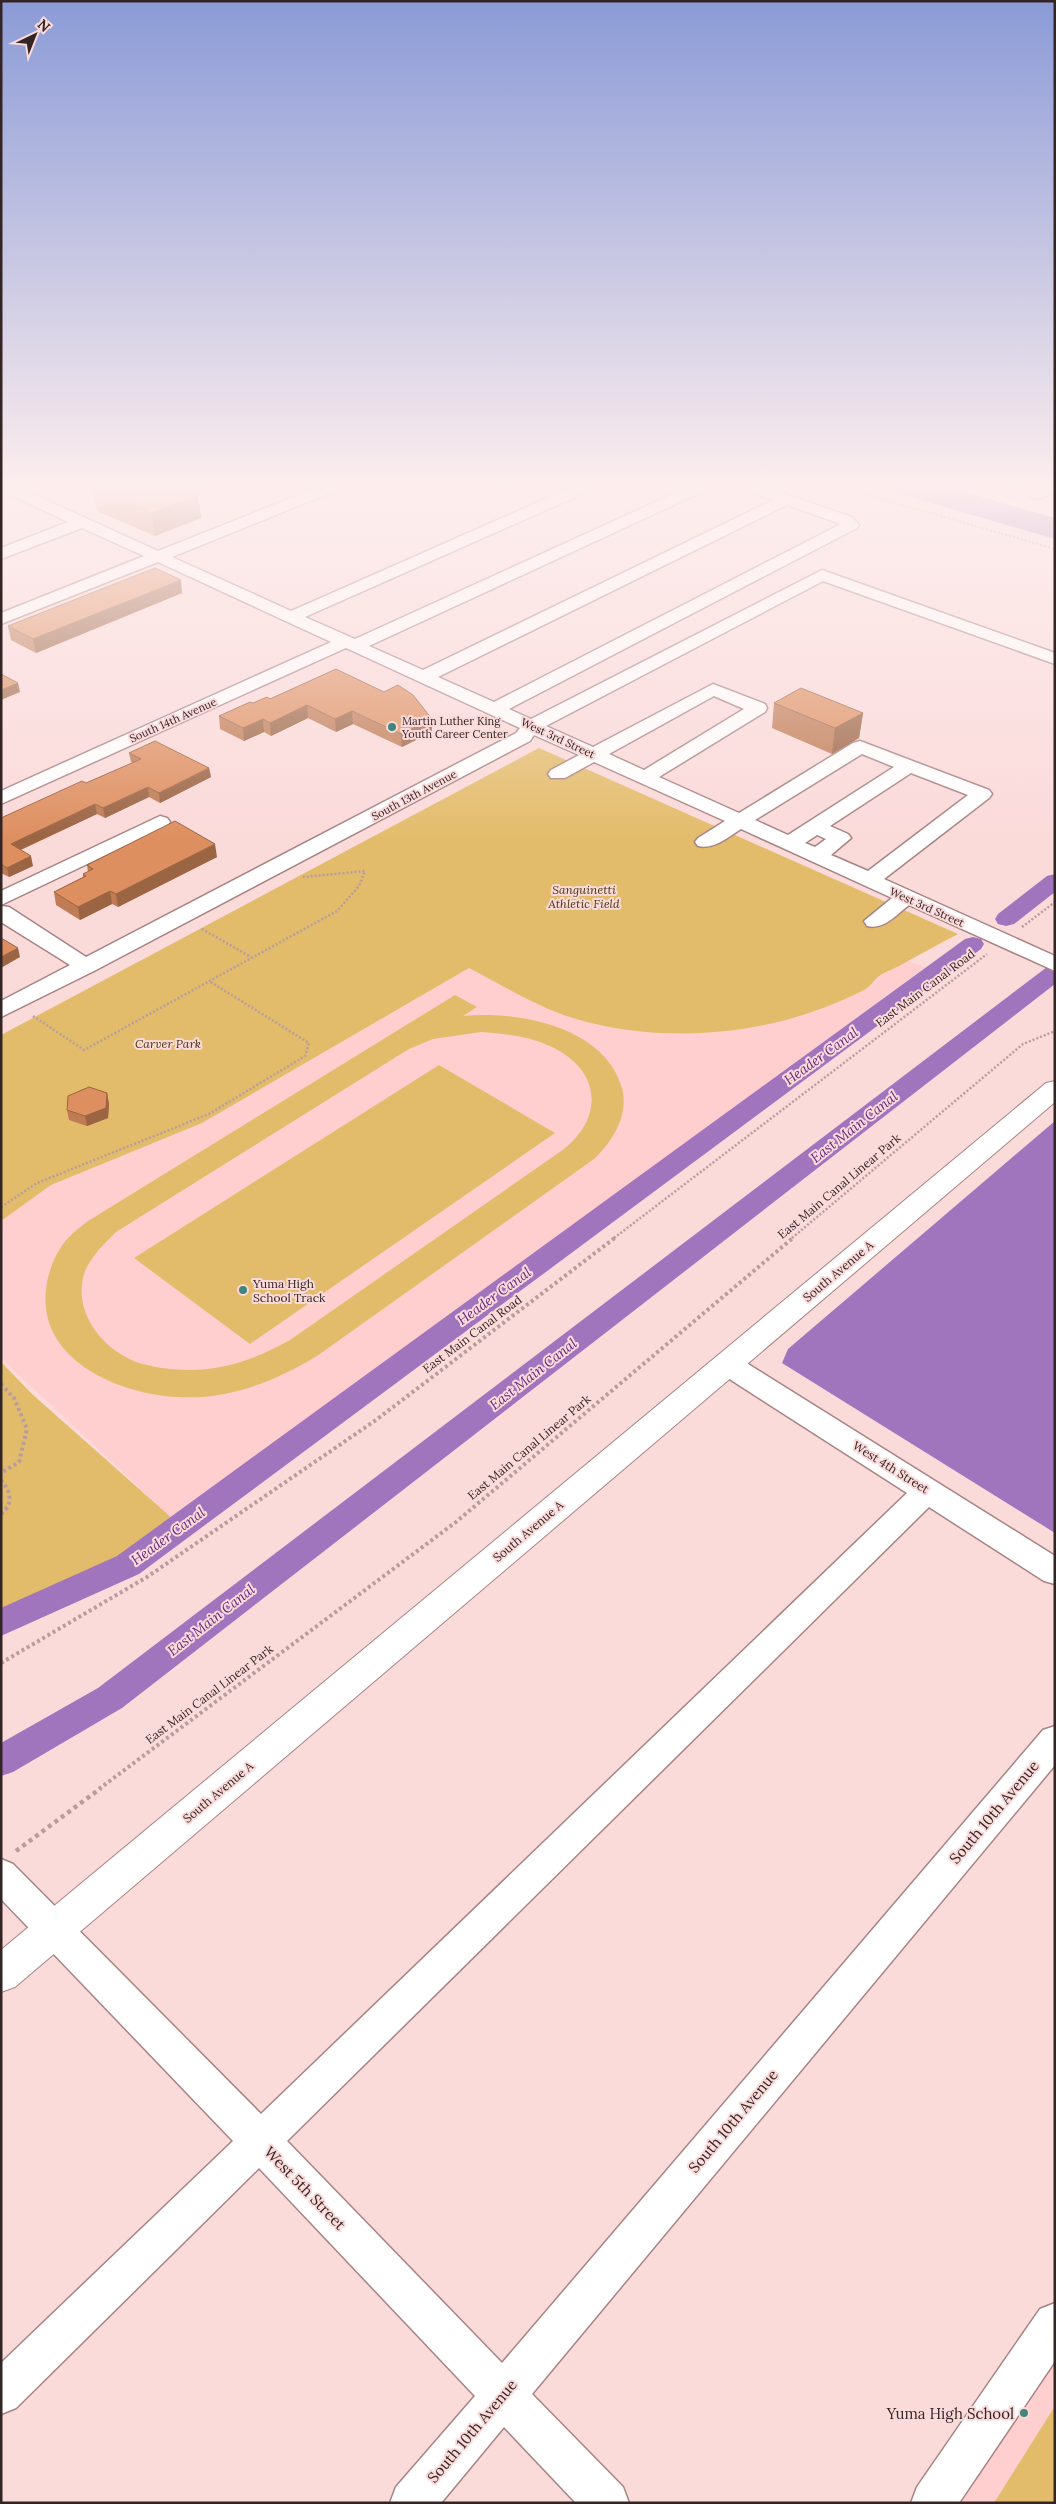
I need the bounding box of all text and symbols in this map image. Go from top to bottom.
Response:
north arrow [10,10,60,60]
text: N [34,15,54,36]
street label: South 14th Avenue [127,694,219,746]
place label: Martin Luther King Youth Career Center [401,714,508,741]
street label: West 3rd Street [519,715,598,762]
marker: Martin Luther King Youth Career Center [386,721,398,733]
street label: South 13th Avenue [369,767,459,823]
park label: Sanguinetti Athletic Field [547,882,620,911]
street label: West 3rd Street [888,884,967,930]
street label: East Main Canal Road [872,946,978,1030]
water label: Header Canal [781,1023,861,1089]
park label: Carver Park [135,1036,201,1051]
water label: East Main Canal [807,1087,901,1167]
street label: East Main Canal Linear Park [774,1130,904,1242]
street label: South Avenue A [800,1237,877,1305]
water label: Header Canal [454,1263,534,1329]
place label: Yuma High School Track [252,1276,326,1305]
marker: Yuma High School Track [237,1284,249,1296]
street label: East Main Canal Road [419,1292,525,1376]
water label: East Main Canal [486,1334,580,1414]
street label: East Main Canal Linear Park [464,1391,594,1503]
street label: West 4th Street [850,1438,932,1497]
street label: South Avenue A [490,1497,567,1565]
water label: Header Canal [128,1503,208,1569]
water label: East Main Canal [164,1580,258,1660]
street label: East Main Canal Linear Park [142,1641,276,1747]
street label: South 10th Avenue [945,1756,1043,1868]
street label: South Avenue A [180,1758,257,1826]
street label: South 10th Avenue [684,2065,782,2177]
street label: West 5th Street [260,2142,350,2234]
street label: South 10th Avenue [423,2375,521,2487]
place label: Yuma High School [886,2404,1014,2423]
marker: Yuma High School [1018,2407,1030,2419]

